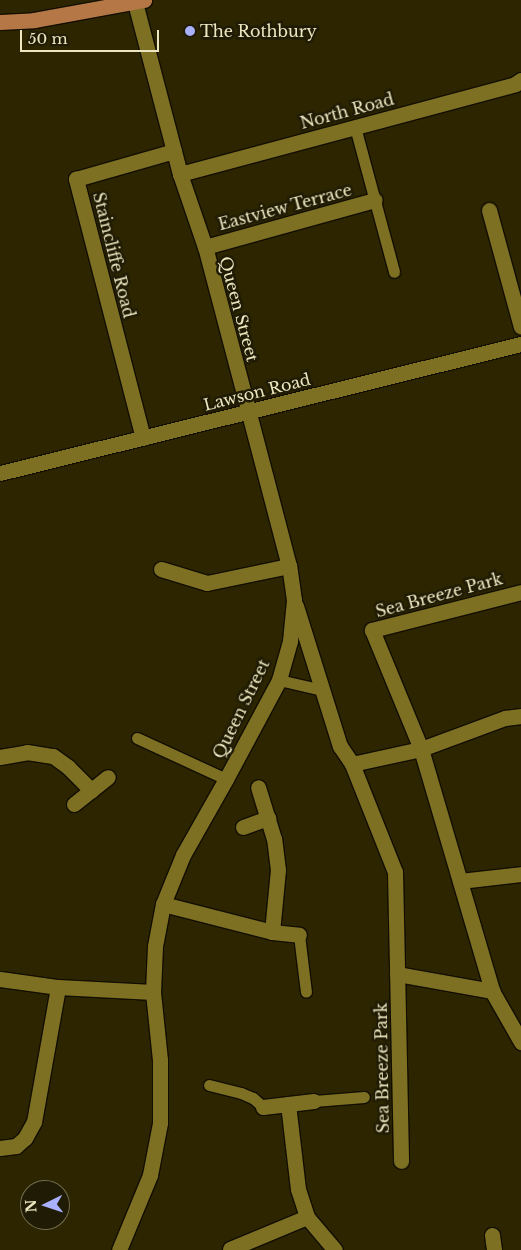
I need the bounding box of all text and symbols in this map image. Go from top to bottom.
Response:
scale bar [22,20,161,52]
place label: The Rothbury [200,21,317,41]
marker: The Rothbury [184,25,196,37]
text: 50 m [28,29,68,48]
street label: North Road [298,89,396,133]
street label: Eastview Terrace [216,180,354,234]
street label: Staincliffe Road [89,190,139,320]
street label: Queen Street [216,254,262,364]
street label: Lawson Road [202,369,312,415]
street label: Sea Breeze Park [373,569,505,621]
street label: Queen Street [209,656,273,762]
street label: Sea Breeze Park [371,1002,393,1134]
north arrow [20,1180,70,1230]
text: N [22,1199,40,1213]

